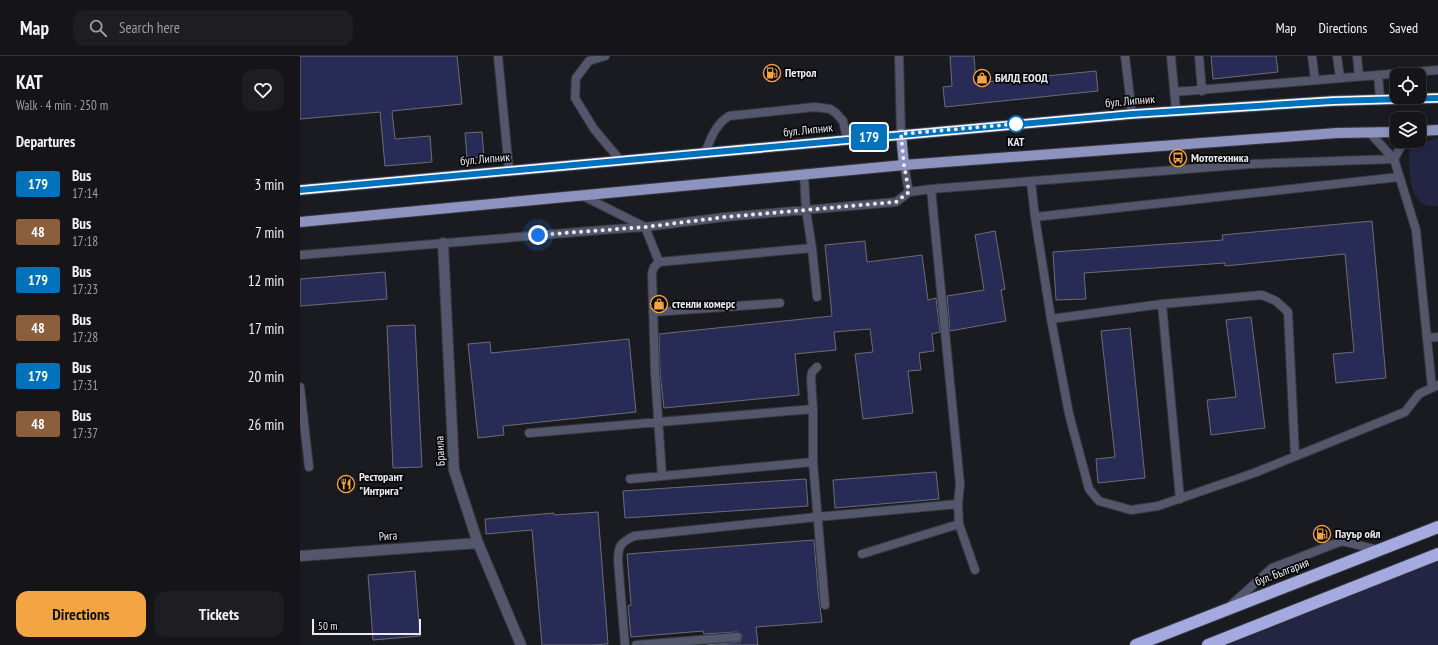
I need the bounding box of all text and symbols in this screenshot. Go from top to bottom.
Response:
search box [73,10,353,46]
text: Map [20,16,49,40]
icon: search [87,17,109,39]
text: Search here [119,18,180,37]
text: Map [1276,19,1296,37]
text: Directions [1318,19,1367,37]
text: Saved [1389,19,1418,37]
fuel station icon: Петрол [762,63,782,83]
place label: Петрол [785,65,816,80]
shop icon: БИЛД ЕООД [972,68,992,88]
map controls [1390,68,1426,148]
button: locate [1390,68,1426,104]
button: heart [242,69,284,111]
text: КАТ [16,70,43,94]
place label: БИЛД ЕООД [995,70,1048,85]
street label: бул. Липник [1105,91,1156,110]
text: Walk · 4 min · 250 m [16,97,108,114]
button: layers [1390,112,1426,148]
marker: КАТ [1007,115,1025,133]
street label: бул. Липник [782,119,834,140]
line badge: 179 [846,124,892,150]
text: 179 [859,128,879,146]
text: Departures [16,132,75,151]
place label: КАТ [1008,134,1025,149]
bus stop icon: Мототехника [1168,148,1188,168]
street label: бул. Липник [460,149,511,168]
place label: Мототехника [1191,150,1249,165]
text: Bus [72,166,91,185]
text: 179 [28,175,48,193]
text: 3 min [254,175,284,194]
text: 17:14 [72,185,98,202]
text: Bus [72,214,91,233]
text: 48 [31,223,45,241]
text: 7 min [255,223,284,242]
your location [528,225,548,245]
text: 17:18 [72,233,98,250]
text: Bus [72,262,91,281]
text: 179 [28,271,48,289]
text: 12 min [248,271,284,290]
text: 17:23 [72,281,98,298]
shop icon: стенли комерс [649,294,669,314]
place label: стенли комерс [672,296,736,311]
text: Bus [72,310,91,329]
text: 48 [31,319,45,337]
text: 17 min [248,319,284,338]
text: 17:28 [72,329,98,346]
text: Bus [72,358,91,377]
text: 179 [28,367,48,385]
text: 20 min [248,367,284,386]
text: 17:31 [72,377,98,394]
text: Bus [72,406,91,425]
text: 48 [31,415,45,433]
text: 26 min [248,415,284,434]
text: 17:37 [72,425,98,442]
street label: Браила [431,435,448,467]
place label: Ресторант "Интрига" [359,469,404,498]
restaurant icon: Ресторант "Интрига" [336,474,356,494]
fuel station icon: Пауър ойл [1312,524,1332,544]
place label: Пауър ойл [1335,526,1381,541]
street label: Рига [378,527,398,544]
street label: бул. България [1253,554,1311,589]
button: Directions [16,591,146,637]
button: Tickets [154,591,284,637]
scale bar [312,617,421,636]
text: 50 m [318,619,337,633]

